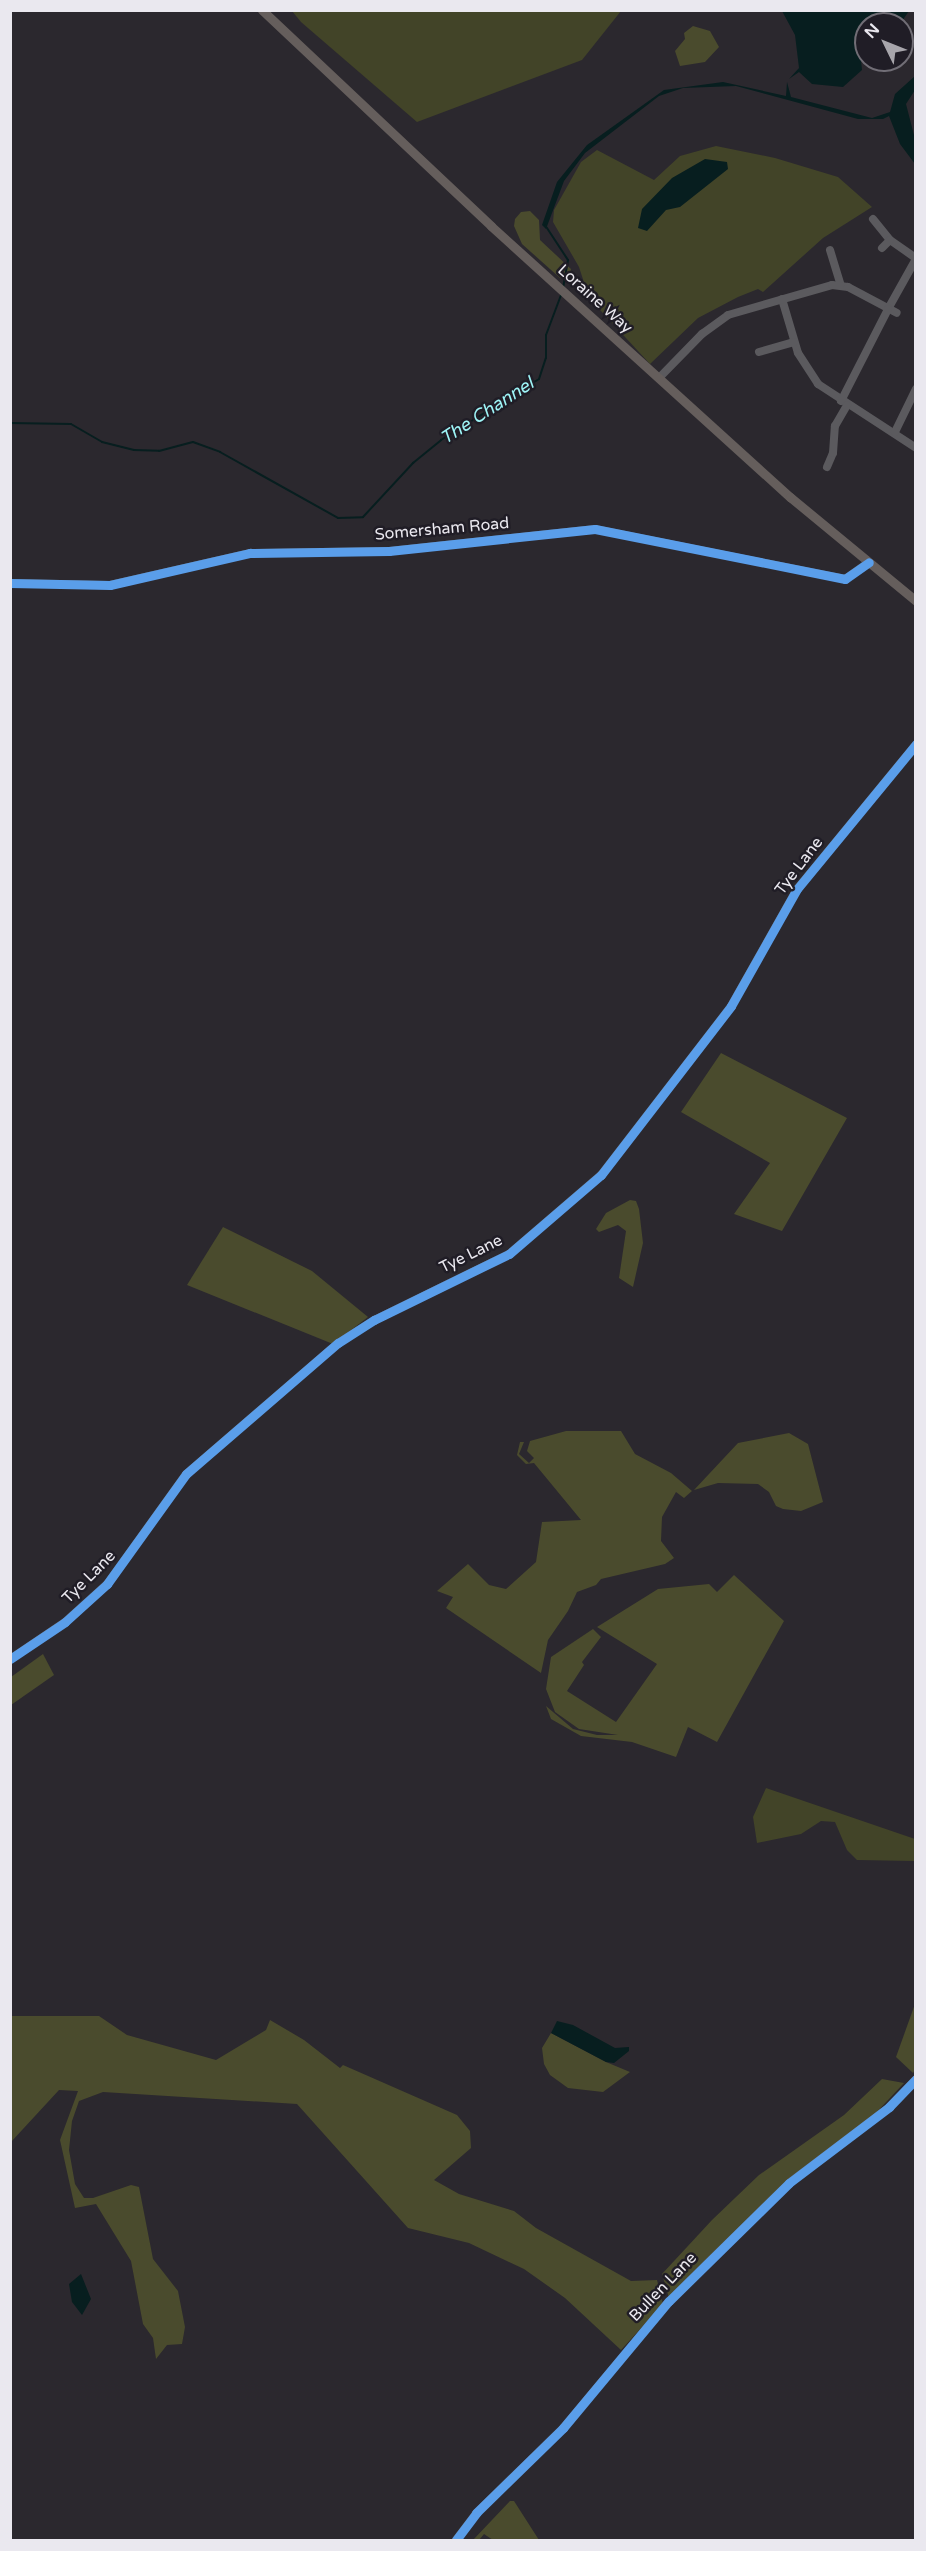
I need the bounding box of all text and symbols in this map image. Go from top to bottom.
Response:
north arrow [854,12,914,72]
text: N [861,20,884,43]
street label: Loraine Way [554,260,636,338]
water label: The Channel [436,373,538,449]
street label: Somersham Road [374,514,510,544]
street label: Tye Lane [771,833,827,899]
street label: Tye Lane [437,1231,505,1277]
street label: Tye Lane [58,1546,120,1608]
street label: Bullen Lane [625,2248,701,2326]

